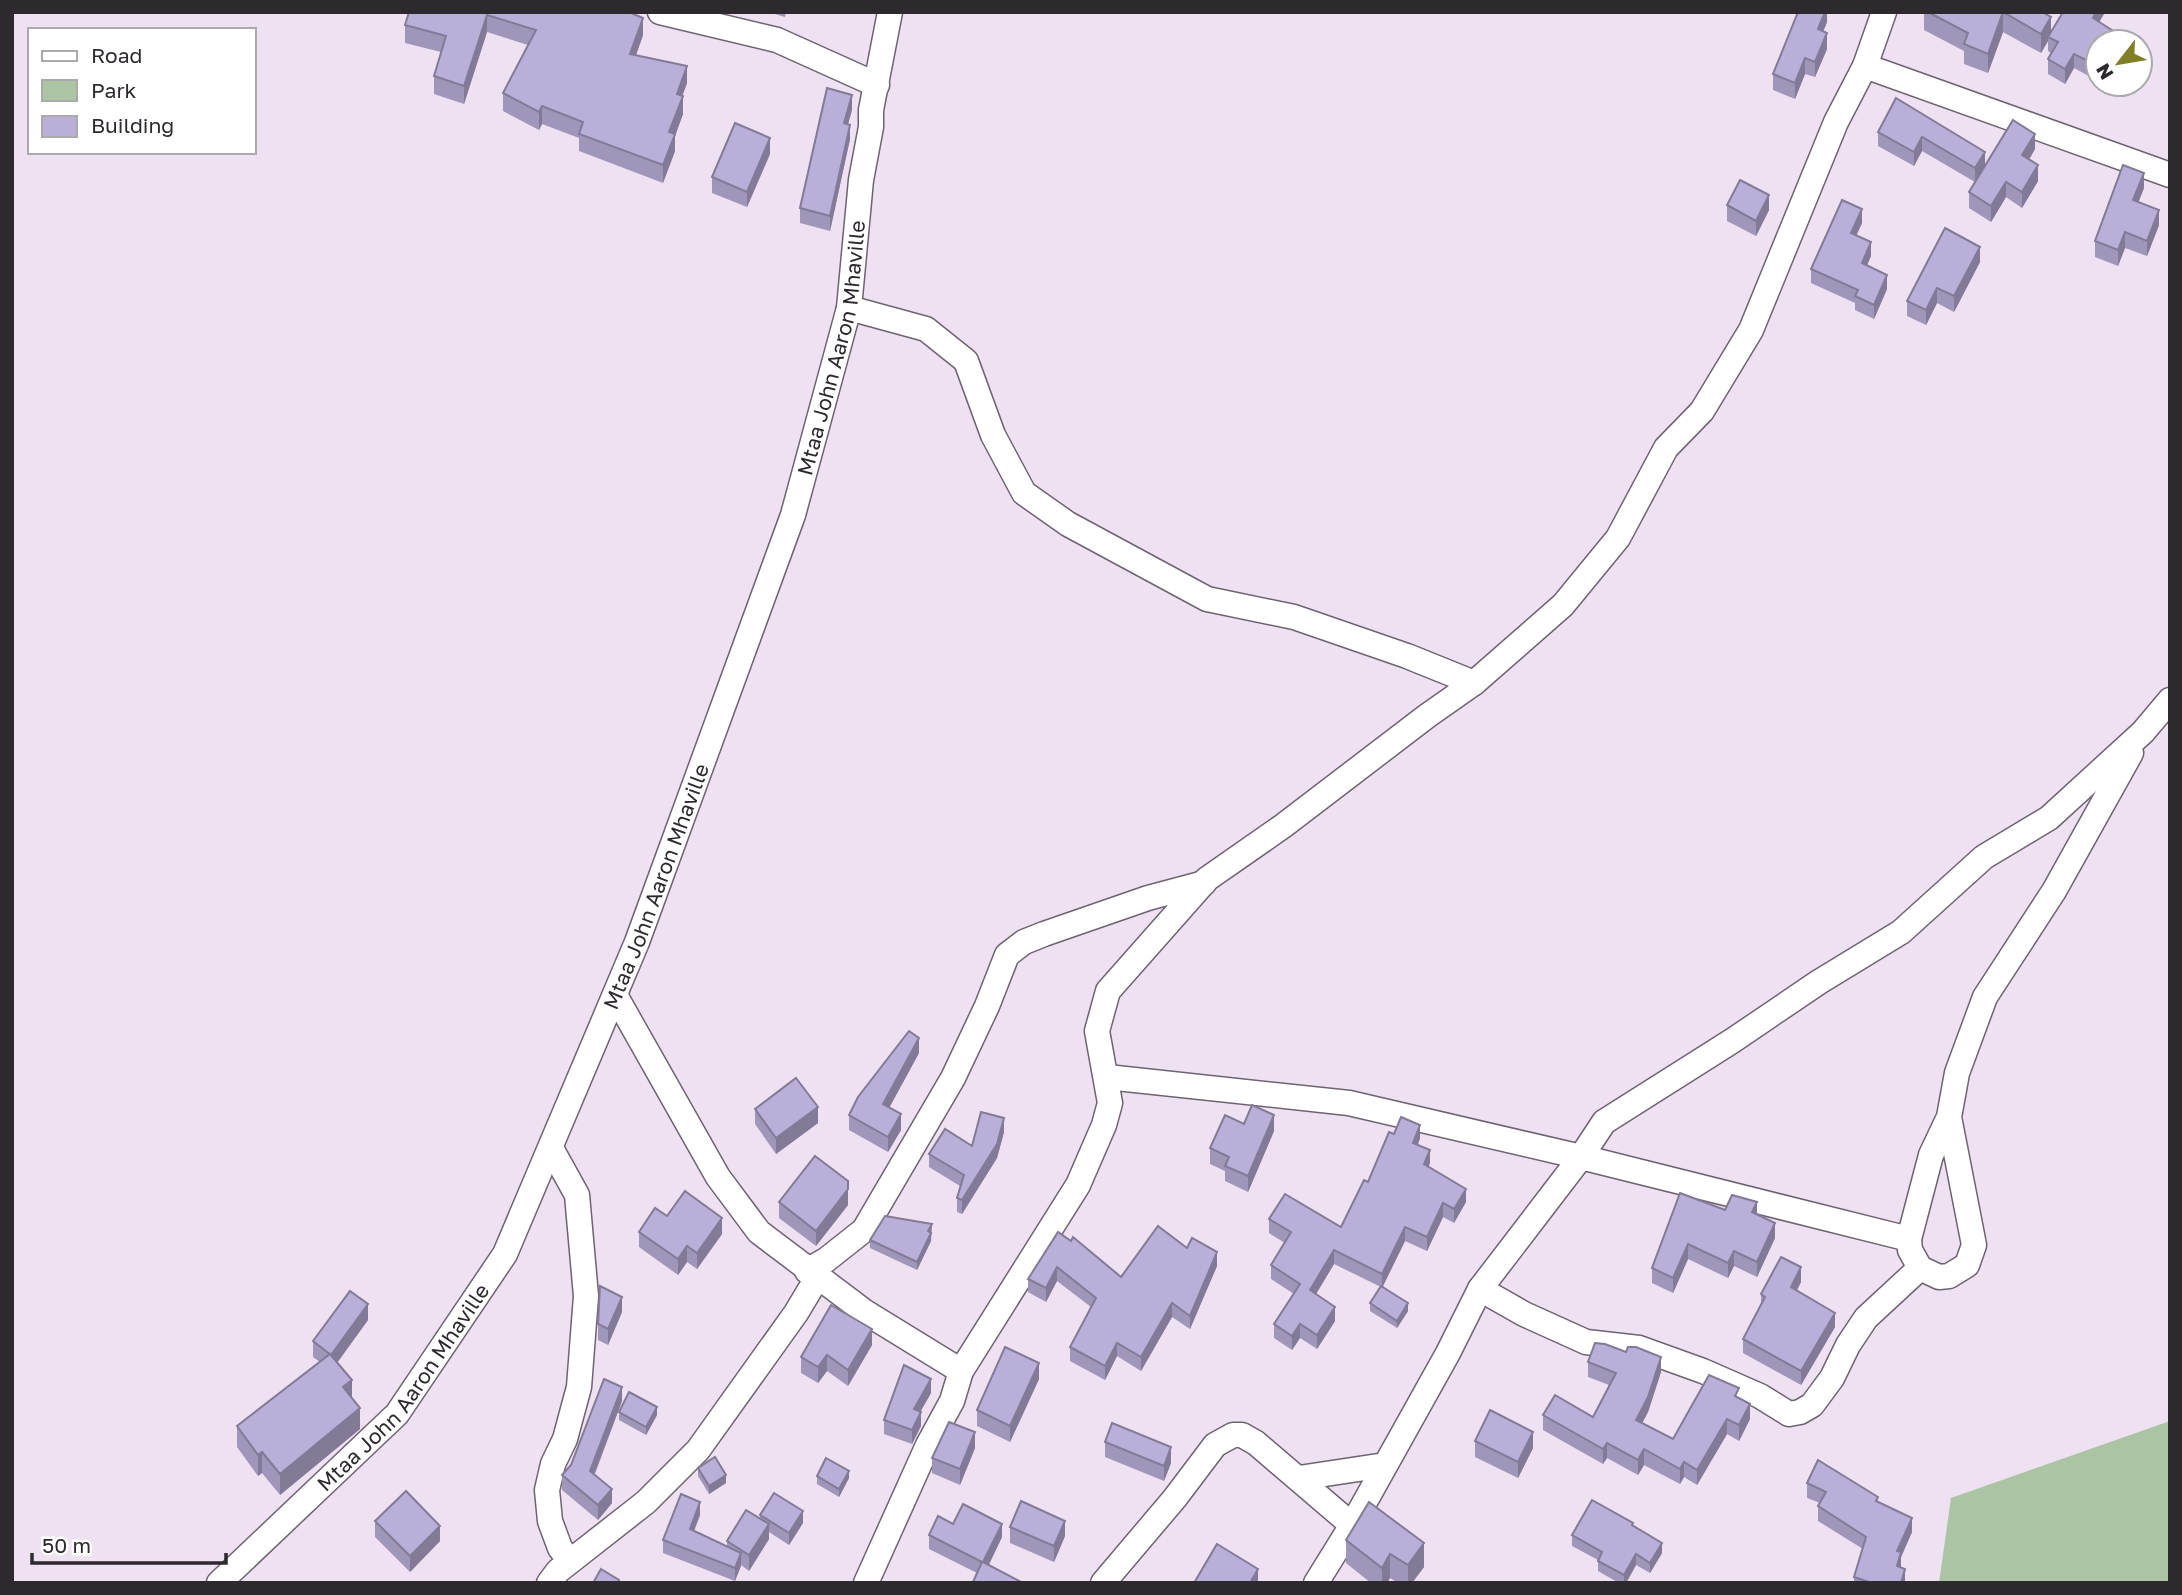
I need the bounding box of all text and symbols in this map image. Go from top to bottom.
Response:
legend [28,28,256,154]
north arrow [2084,28,2154,98]
text: Road [91,42,142,68]
text: N [2090,60,2118,84]
text: Park [91,77,137,103]
text: Building [91,112,174,138]
street label: Mtaa John Aaron Mhaville [791,219,870,478]
street label: Mtaa John Aaron Mhaville [597,760,714,1013]
street label: Mtaa John Aaron Mhaville [311,1278,494,1496]
scale bar [32,1522,226,1566]
text: 50 m [42,1532,91,1558]

